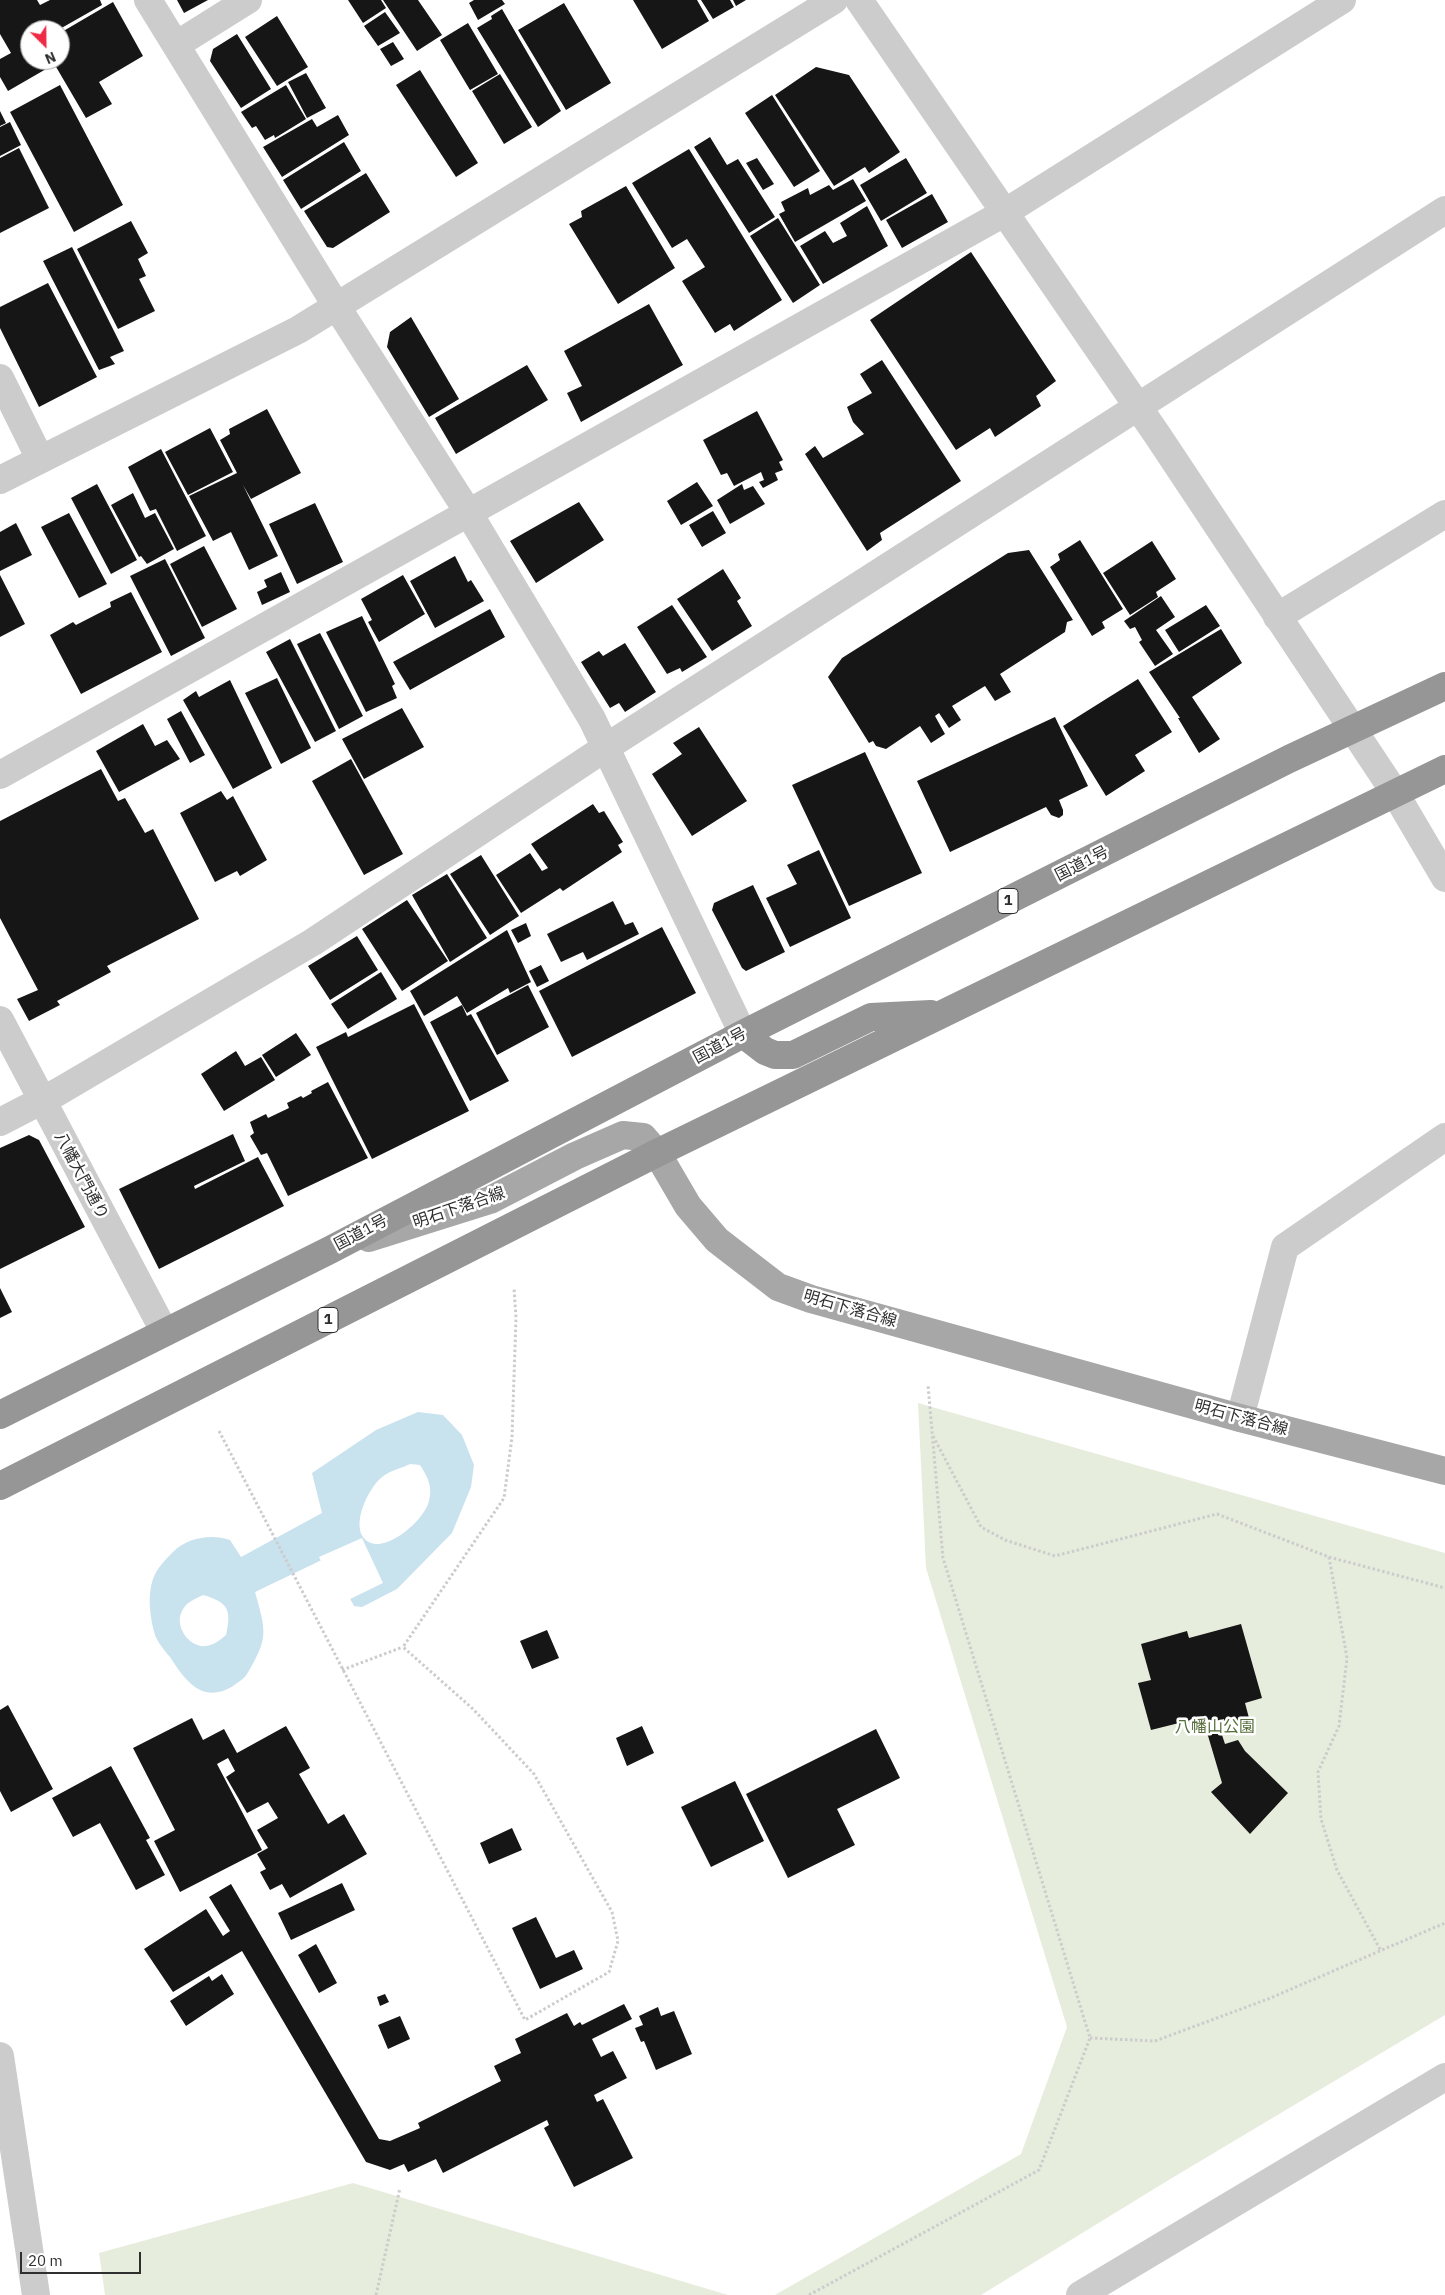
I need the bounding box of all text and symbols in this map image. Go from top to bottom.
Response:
north arrow [20,20,70,70]
text: N [42,48,59,68]
street label: 国道1号 [1052,842,1112,886]
road number: 1 [998,888,1018,914]
street label: 国道1号 [690,1024,750,1068]
street label: 八幡大門通り [50,1129,112,1223]
street label: 明石下落合線 [410,1183,508,1233]
street label: 国道1号 [331,1211,391,1255]
street label: 明石下落合線 [801,1287,899,1331]
road number: 1 [318,1308,338,1332]
street label: 明石下落合線 [1192,1396,1290,1440]
park label: 八幡山公園 [1175,1717,1255,1737]
scale bar [22,2242,144,2274]
text: 20 m [28,2251,63,2270]

